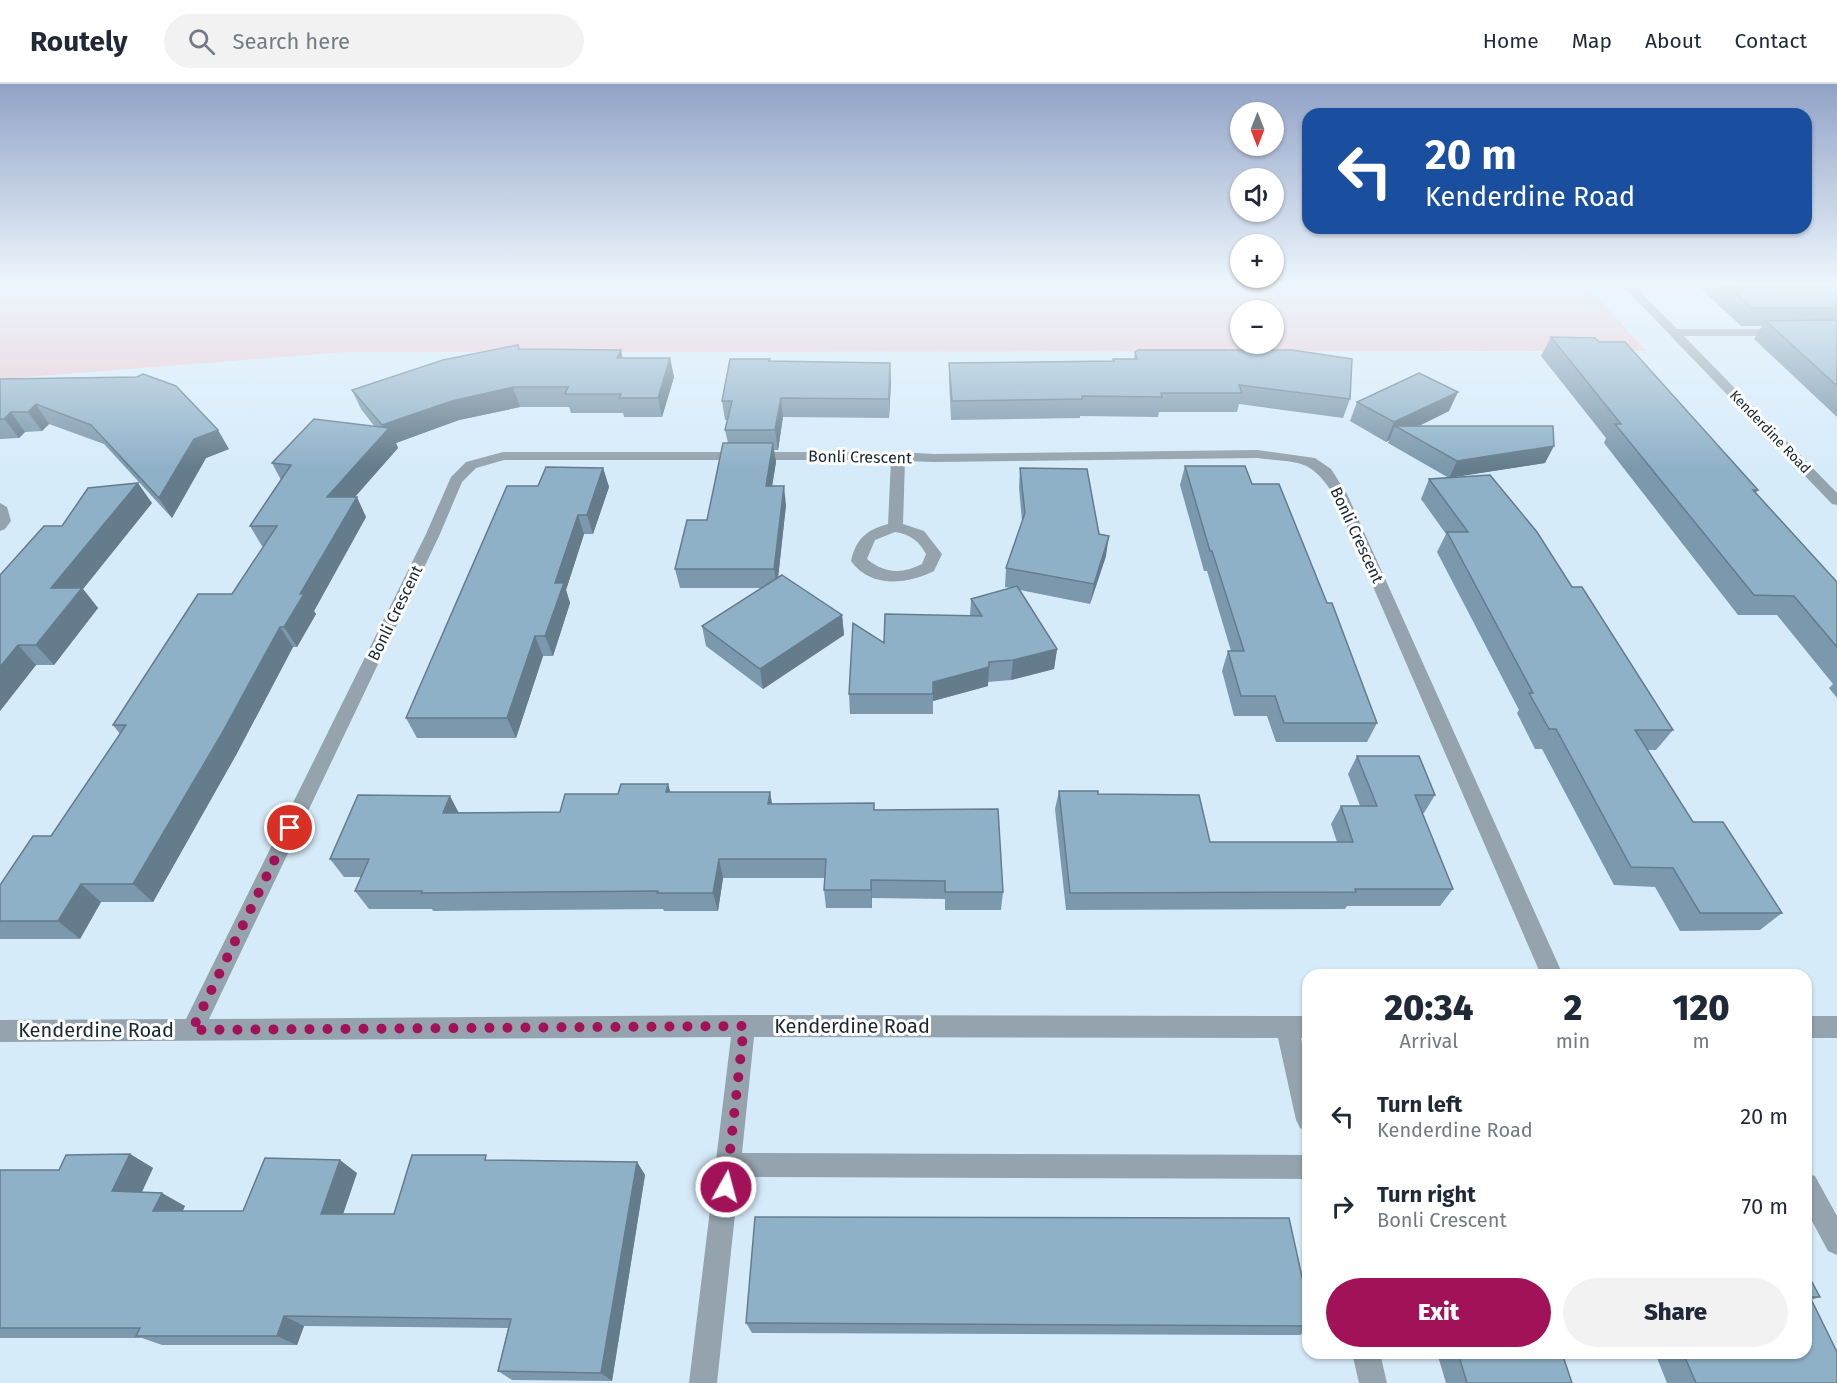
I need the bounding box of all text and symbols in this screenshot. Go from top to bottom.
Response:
search box [164,14,584,68]
text: Routely [30,25,128,58]
icon: search [185,25,218,58]
text: Search here [233,28,350,55]
text: Home [1483,28,1539,54]
text: Map [1572,28,1612,54]
text: About [1645,28,1702,54]
text: Contact [1735,28,1807,54]
north arrow [1230,102,1284,156]
map controls [1230,102,1284,354]
text: 20 m [1425,130,1517,180]
icon: left [1326,132,1404,210]
button: sound [1230,168,1284,222]
text: Kenderdine Road [1425,181,1635,213]
button: + [1230,234,1284,288]
button: − [1230,300,1284,354]
street label: Kenderdine Road [1726,387,1814,477]
street label: Bonli Crescent [808,447,912,467]
street label: Bonli Crescent [1326,484,1388,586]
street label: Bonli Crescent [364,562,426,664]
pin [264,802,315,853]
icon: arrive [273,811,306,844]
text: 20:34 [1384,986,1473,1030]
text: 2 [1564,986,1582,1030]
text: 120 [1672,986,1730,1030]
street label: Kenderdine Road [774,1014,930,1038]
street label: Kenderdine Road [18,1018,174,1042]
text: Arrival [1400,1029,1458,1053]
text: min [1556,1029,1590,1053]
text: m [1693,1029,1710,1053]
text: Turn left [1377,1091,1462,1118]
icon: left [1326,1100,1359,1133]
text: 20 m [1740,1103,1788,1130]
text: Kenderdine Road [1377,1118,1533,1142]
position arrow [694,1155,758,1219]
text: Turn right [1377,1181,1476,1208]
icon: right [1326,1190,1359,1223]
text: 70 m [1742,1193,1788,1220]
text: Bonli Crescent [1377,1208,1507,1232]
button: Exit [1326,1278,1551,1347]
button: Share [1563,1278,1788,1347]

